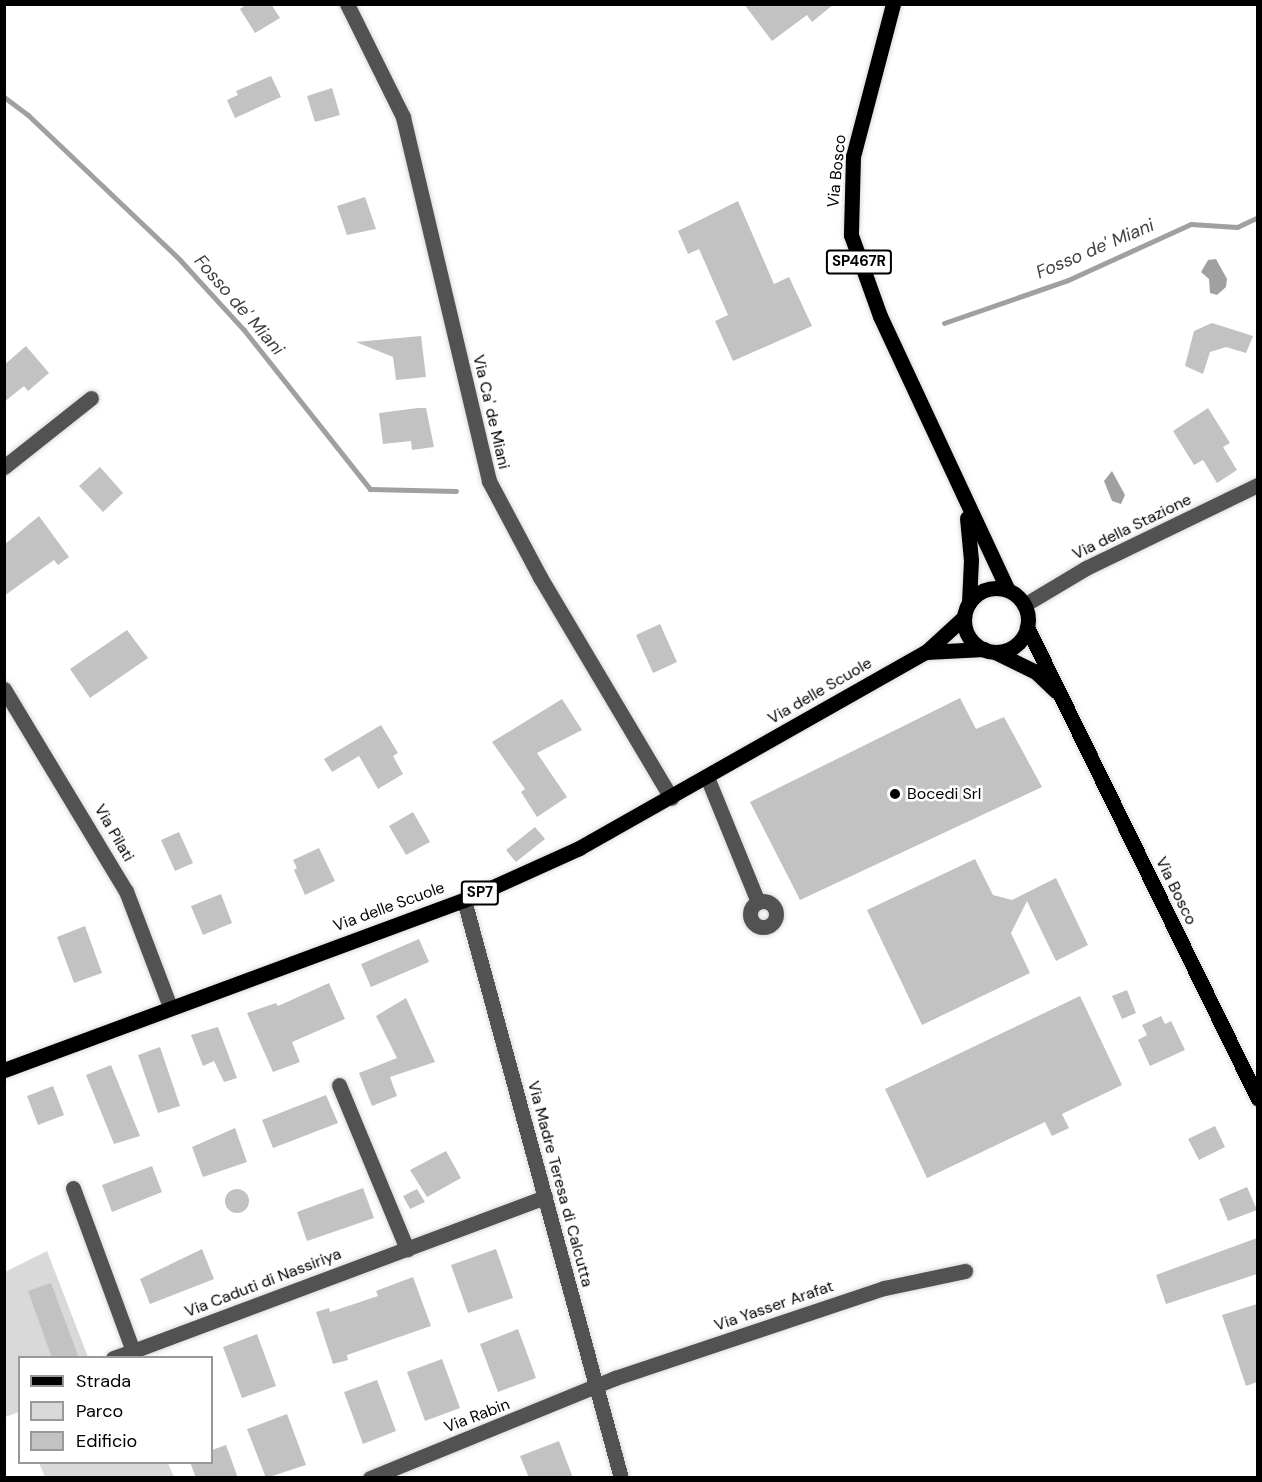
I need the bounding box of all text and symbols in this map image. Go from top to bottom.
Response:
street label: Via Bosco [824,134,850,208]
water label: Fosso de' Miani [1033,214,1157,284]
water label: Fosso de' Miani [189,250,289,360]
road number: SP467R [824,250,894,274]
street label: Via Ca' de Miani [468,353,514,471]
street label: Via della Stazione [1069,490,1195,564]
street label: Via delle Scuole [765,653,875,729]
place label: Bocedi Srl [907,784,981,804]
marker: Bocedi Srl [888,787,902,801]
street label: Via Pilati [90,801,138,865]
street label: Via Bosco [1151,854,1201,928]
street label: Via delle Scuole [331,878,447,936]
road number: SP7 [460,881,500,905]
street label: Via Madre Teresa di Calcutta [523,1079,597,1289]
street label: Via Caduti di Nassiriya [182,1244,344,1322]
street label: Via Yasser Arafat [712,1277,836,1335]
legend [18,1356,213,1464]
text: Strada [76,1369,131,1393]
street label: Via Rabin [442,1395,512,1437]
text: Parco [76,1399,123,1423]
text: Edificio [76,1429,137,1453]

